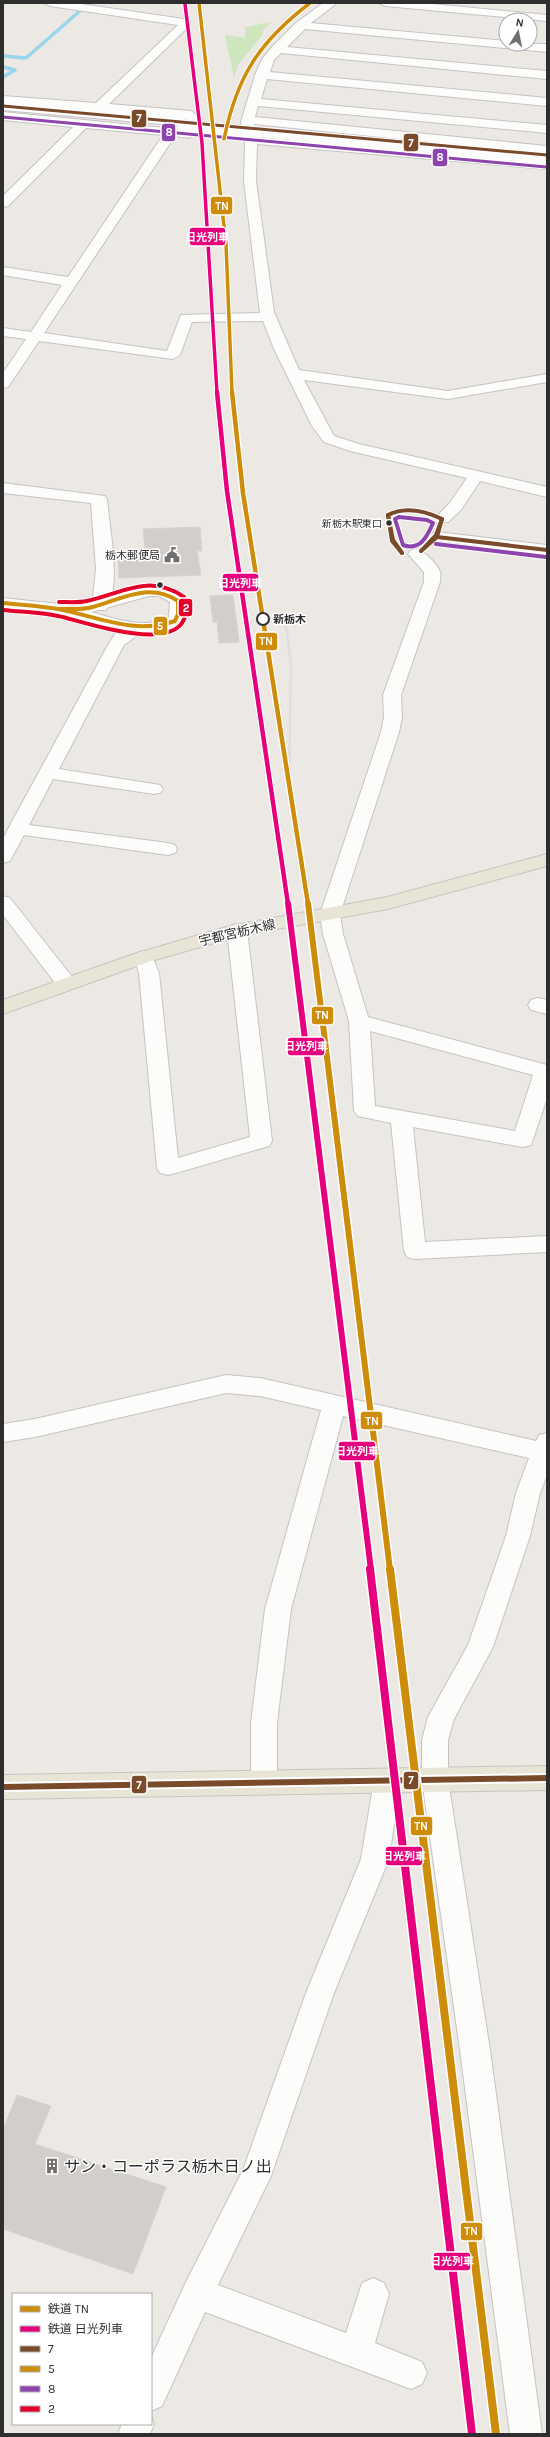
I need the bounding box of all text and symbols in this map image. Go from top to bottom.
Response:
north arrow [498,12,538,52]
text: N [515,16,525,30]
line badge: 7 [131,109,147,128]
text: 7 [136,112,142,125]
line badge: 8 [161,123,176,142]
text: 8 [165,126,173,139]
line badge: 7 [403,133,419,152]
text: 7 [408,137,414,150]
line badge: 8 [432,148,448,167]
text: 8 [436,151,444,164]
line badge: TN [210,196,233,215]
text: TN [215,200,229,213]
line badge: 日光列車 [189,227,226,246]
text: 日光列車 [185,231,229,244]
place label: 新栃木駅東口 [322,518,382,530]
marker: 新栃木駅東口 [384,518,394,528]
public building icon: 栃木郵便局 [163,546,181,564]
place label: 栃木郵便局 [105,549,160,562]
line badge: 日光列車 [222,573,259,592]
text: 日光列車 [218,577,262,590]
unlabelled marker [155,580,165,590]
line badge: 2 [178,598,193,617]
text: 2 [183,602,190,615]
marker: 新栃木 [256,612,270,626]
place label: 新栃木 [273,613,306,626]
line badge: 5 [153,616,168,636]
text: 5 [157,620,163,633]
line badge: TN [255,632,278,651]
text: TN [259,635,273,648]
street label: 宇都宮栃木線 [197,916,277,949]
line badge: TN [311,1006,334,1025]
text: TN [315,1009,329,1022]
line badge: 日光列車 [287,1037,325,1056]
text: 日光列車 [284,1040,328,1053]
line badge: TN [360,1411,383,1430]
text: TN [365,1415,379,1428]
line badge: 日光列車 [338,1441,376,1461]
text: 日光列車 [335,1445,379,1458]
line badge: 7 [403,1771,419,1790]
text: 7 [408,1774,414,1787]
line badge: 7 [131,1775,147,1794]
text: 7 [136,1779,142,1792]
line badge: TN [410,1816,433,1836]
text: TN [414,1820,428,1833]
line badge: 日光列車 [385,1846,423,1866]
text: 日光列車 [382,1850,426,1863]
building icon: サン・コーポラス栃木日ノ出 [43,2157,61,2175]
place label: サン・コーポラス栃木日ノ出 [64,2157,272,2176]
line badge: TN [460,2222,483,2241]
text: TN [464,2225,478,2238]
line badge: 日光列車 [433,2252,471,2271]
text: 日光列車 [430,2255,474,2268]
legend [12,2293,152,2425]
text: 鉄道 TN [48,2302,89,2316]
text: 鉄道 日光列車 [48,2322,123,2336]
text: 7 [48,2342,54,2356]
text: 5 [48,2362,55,2376]
text: 8 [48,2382,55,2396]
text: 2 [48,2402,55,2416]

